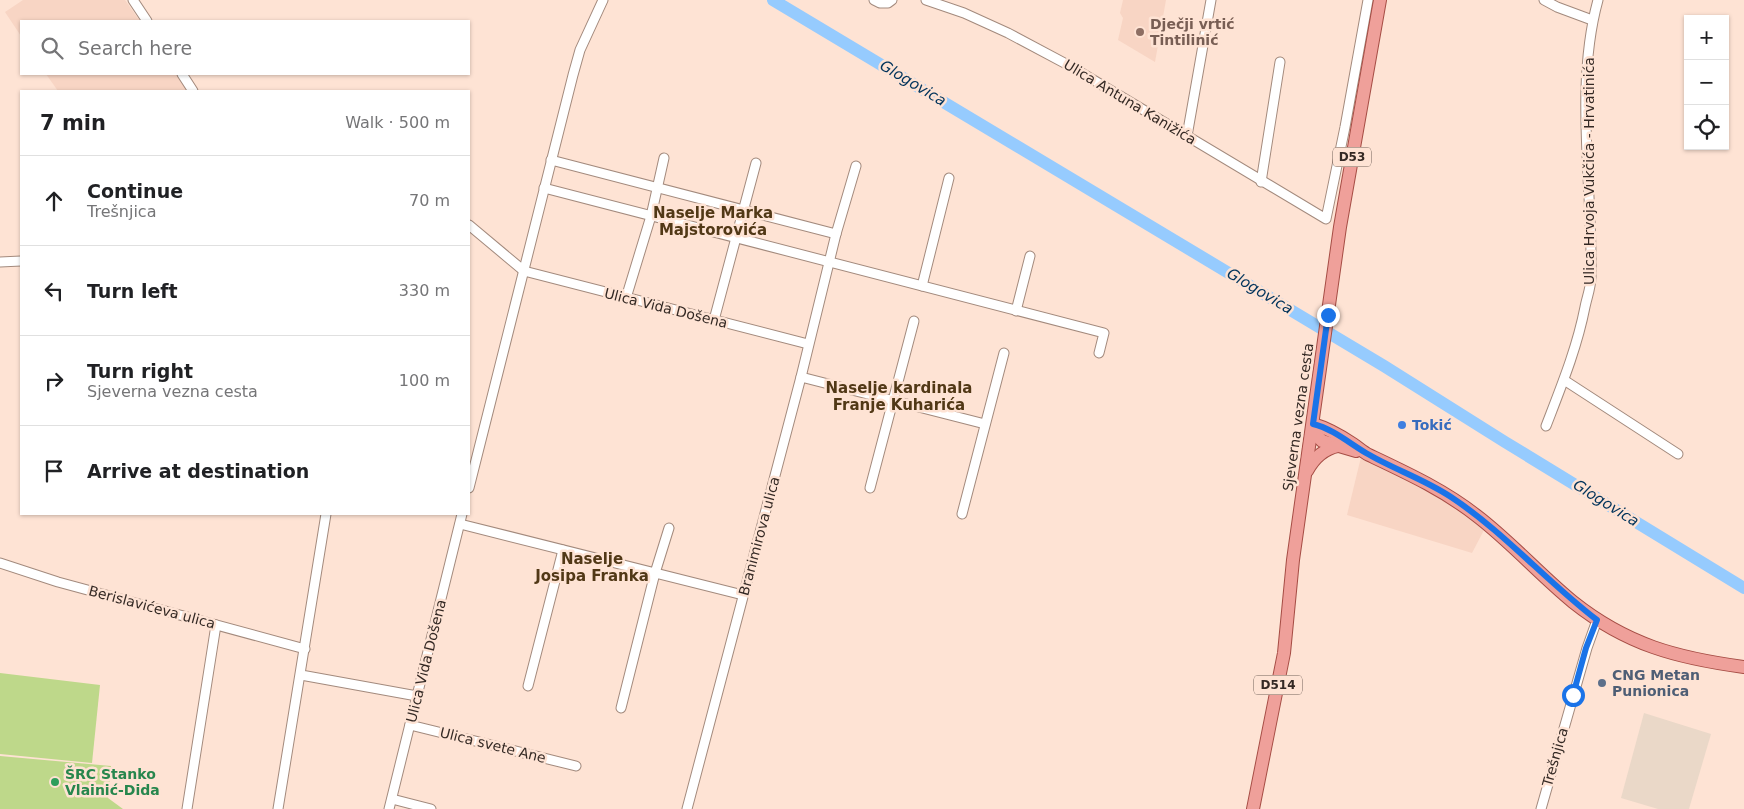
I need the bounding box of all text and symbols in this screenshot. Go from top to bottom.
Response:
map controls [1684,15,1729,150]
button: + [1684,15,1729,60]
place label: Dječji vrtić Tintilinić [1150,16,1235,48]
search box [20,20,470,75]
marker: Dječji vrtić Tintilinić [1134,26,1146,38]
icon: search [38,34,66,62]
text: Search here [78,37,192,59]
water label: Glogovica [877,56,949,110]
street label: Ulica Antuna Kanižića [1061,56,1199,148]
street label: Ulica Hrvoja Vukčića - Hrvatinića [1581,57,1597,285]
button: − [1684,60,1729,105]
button: locate [1684,105,1729,150]
text: 7 min [40,111,106,135]
text: Walk · 500 m [345,113,450,132]
road number: D53 [1333,148,1371,166]
text: Continue [87,180,183,202]
icon: ahead [40,187,68,215]
text: 70 m [409,191,450,210]
text: Trešnjica [87,202,156,221]
district label: Naselje Marka Majstorovića [653,204,773,239]
water label: Glogovica [1224,264,1296,318]
icon: left [40,277,68,305]
text: Turn left [87,280,178,302]
text: 330 m [399,281,450,300]
street label: Ulica Vida Došena [603,285,729,331]
route end [1317,304,1340,327]
street label: Sjeverna vezna cesta [1280,342,1316,492]
text: Turn right [87,360,193,382]
icon: right [40,367,68,395]
text: 100 m [399,371,450,390]
district label: Naselje kardinala Franje Kuharića [826,379,972,414]
text: Sjeverna vezna cesta [87,382,258,401]
place label: Tokić [1412,417,1452,433]
marker: Tokić [1396,419,1408,431]
icon: arrive [40,457,68,485]
text: Arrive at destination [87,460,309,482]
street label: Branimirova ulica [735,475,783,597]
water label: Glogovica [1570,476,1642,530]
district label: Naselje Josipa Franka [534,550,649,585]
street label: Berislavićeva ulica [87,582,217,632]
street label: Ulica Vida Došena [403,598,449,724]
place label: CNG Metan Punionica [1612,667,1700,699]
road number: D514 [1254,676,1302,694]
marker: CNG Metan Punionica [1596,677,1608,689]
route start [1562,684,1585,707]
street label: Ulica svete Ane [438,724,548,766]
street label: Trešnjica [1539,726,1571,789]
place label: ŠRC Stanko Vlainić-Dida [65,765,160,798]
marker: ŠRC Stanko Vlainić-Dida [49,776,61,788]

